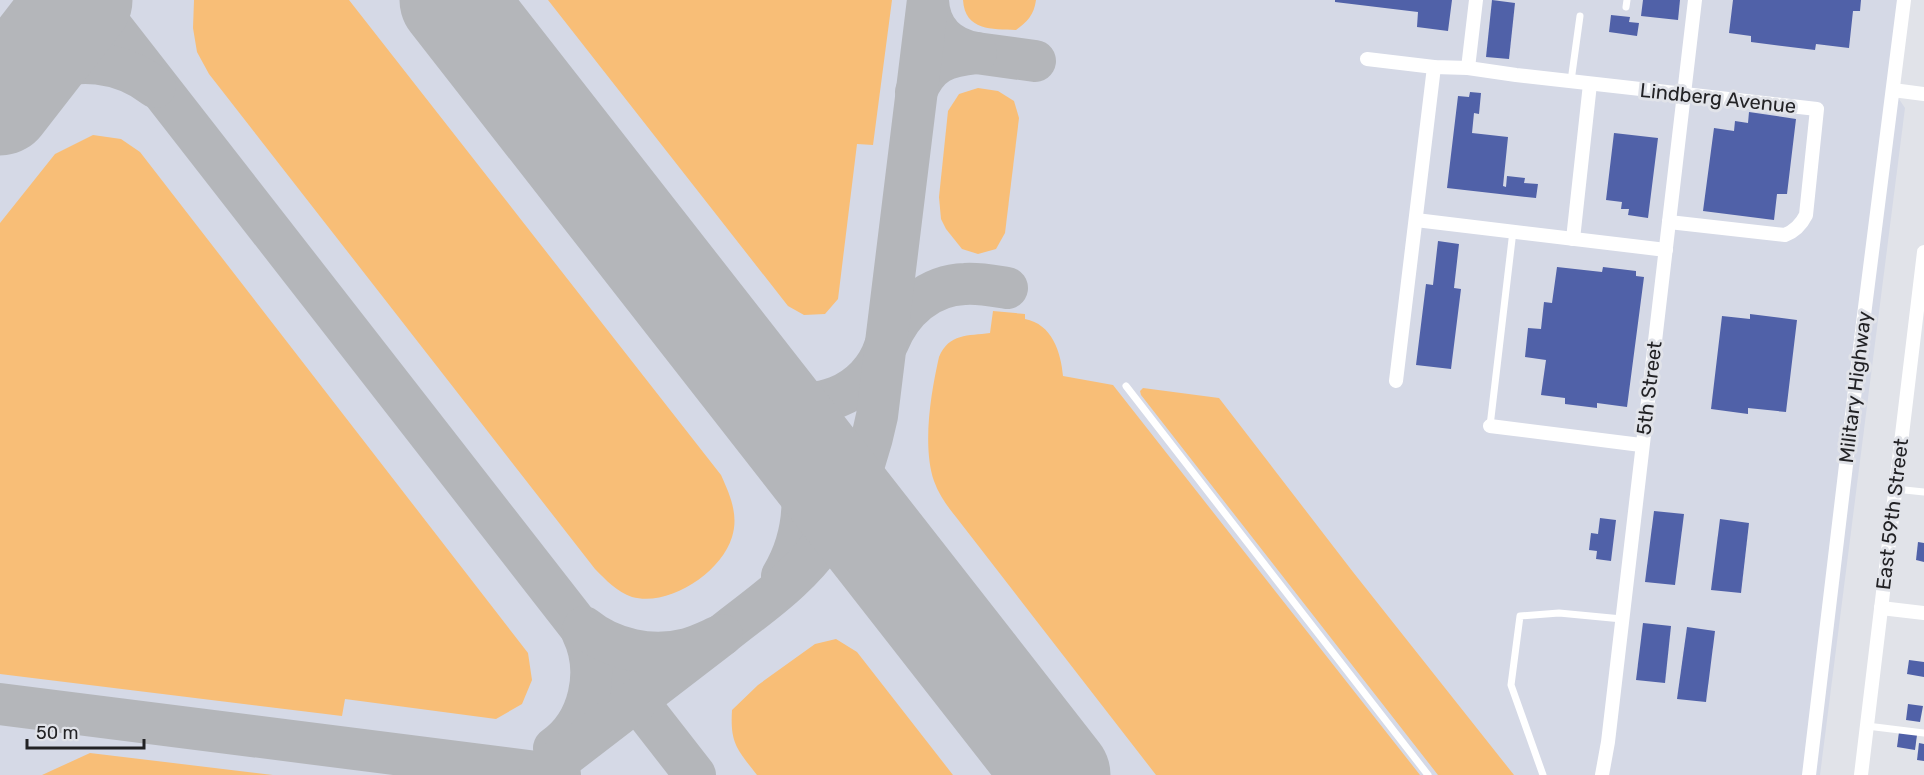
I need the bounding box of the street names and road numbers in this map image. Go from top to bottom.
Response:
street label: Lindberg Avenue [1639,78,1797,118]
street label: Military Highway [1834,310,1876,464]
street label: 5th Street [1631,339,1667,436]
street label: East 59th Street [1871,437,1913,591]

